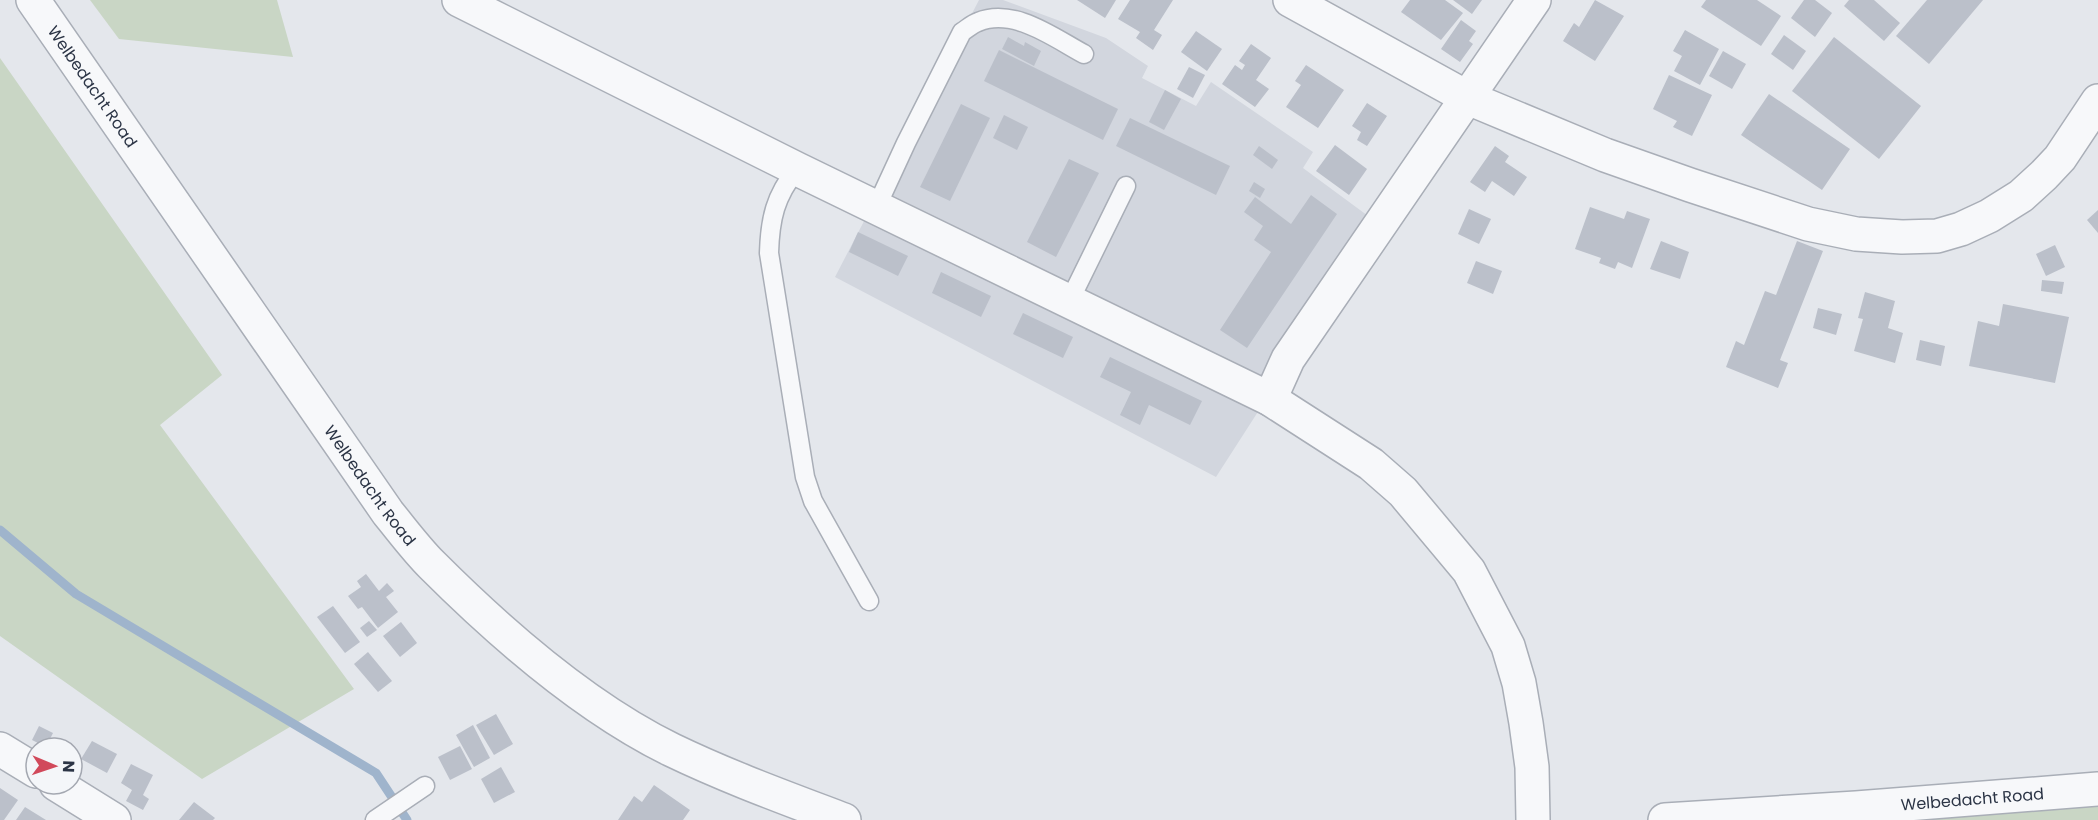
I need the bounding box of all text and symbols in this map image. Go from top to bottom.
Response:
street label: Welbedacht Road [42,21,143,152]
street label: Welbedacht Road [319,421,421,551]
north arrow [24,736,84,796]
text: N [57,760,80,773]
street label: Welbedacht Road [1900,782,2045,816]

